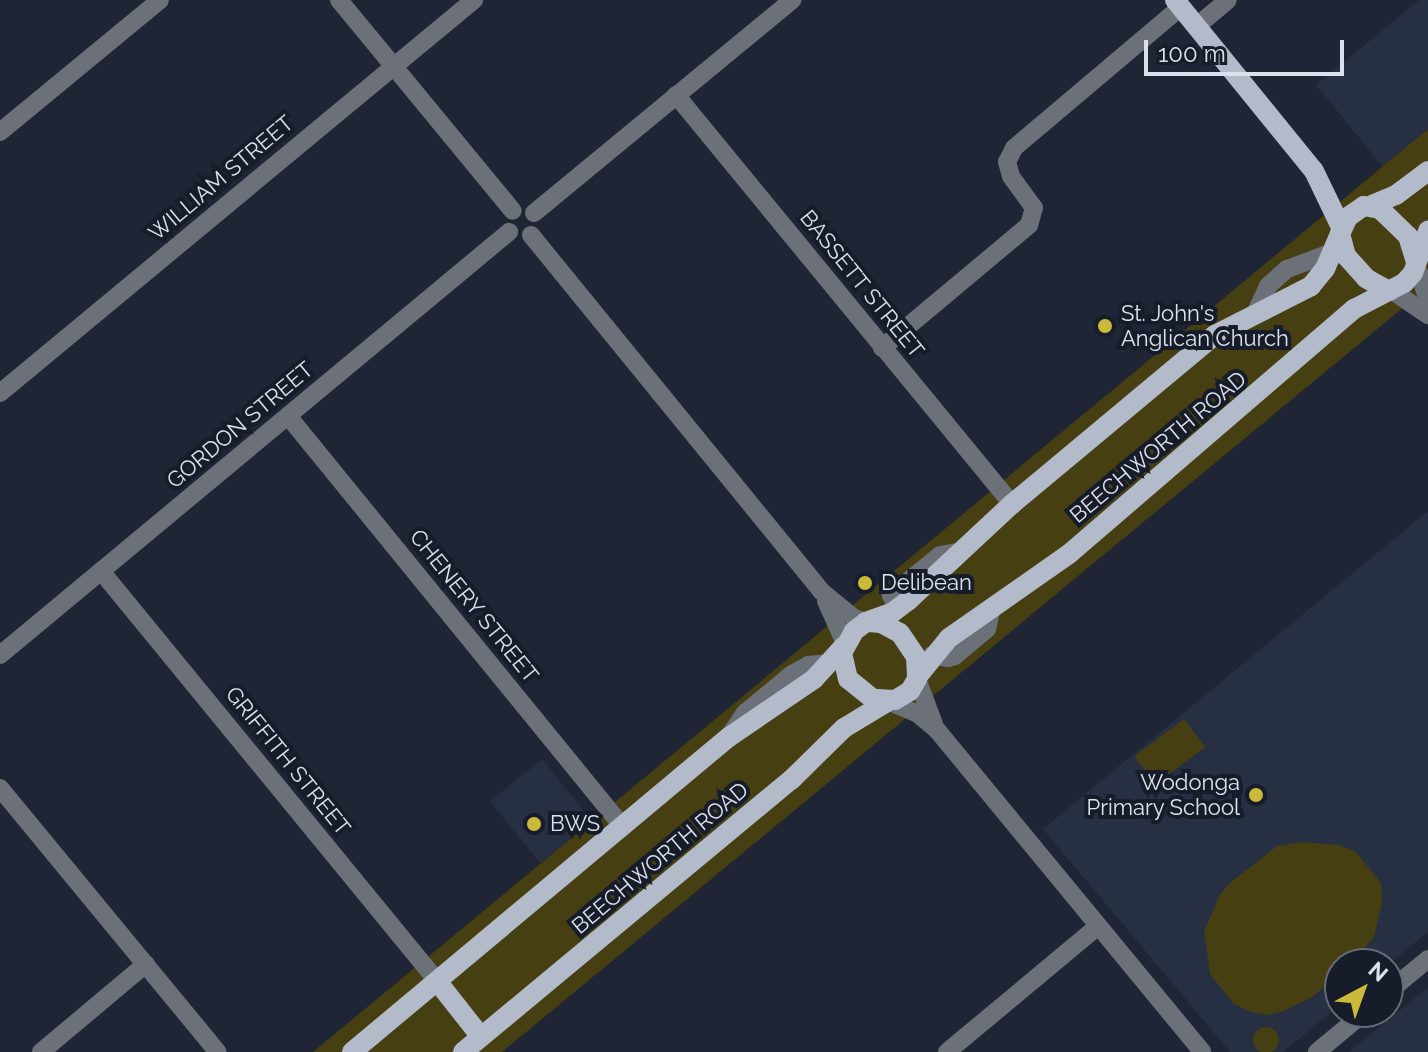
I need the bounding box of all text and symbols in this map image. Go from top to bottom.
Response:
scale bar [1148,24,1348,74]
text: 100 m [1158,39,1226,68]
street label: WILLIAM STREET [143,110,299,246]
street label: BASSETT STREET [794,205,930,363]
place label: St. John's Anglican Church [1121,300,1289,352]
marker: St. John's Anglican Church [1096,317,1114,335]
street label: GORDON STREET [161,356,319,494]
street label: BEECHWORTH ROAD [1065,366,1251,528]
street label: CHENERY STREET [404,524,544,688]
place label: Delibean [881,570,972,596]
marker: Delibean [856,574,874,592]
street label: GRIFFITH STREET [220,681,356,841]
place label: Wodonga Primary School [1086,769,1240,820]
street label: BEECHWORTH ROAD [567,777,753,939]
marker: Wodonga Primary School [1247,786,1265,804]
place label: BWS [550,811,600,837]
marker: BWS [525,815,543,833]
north arrow [1324,948,1404,1028]
text: N [1364,956,1393,987]

